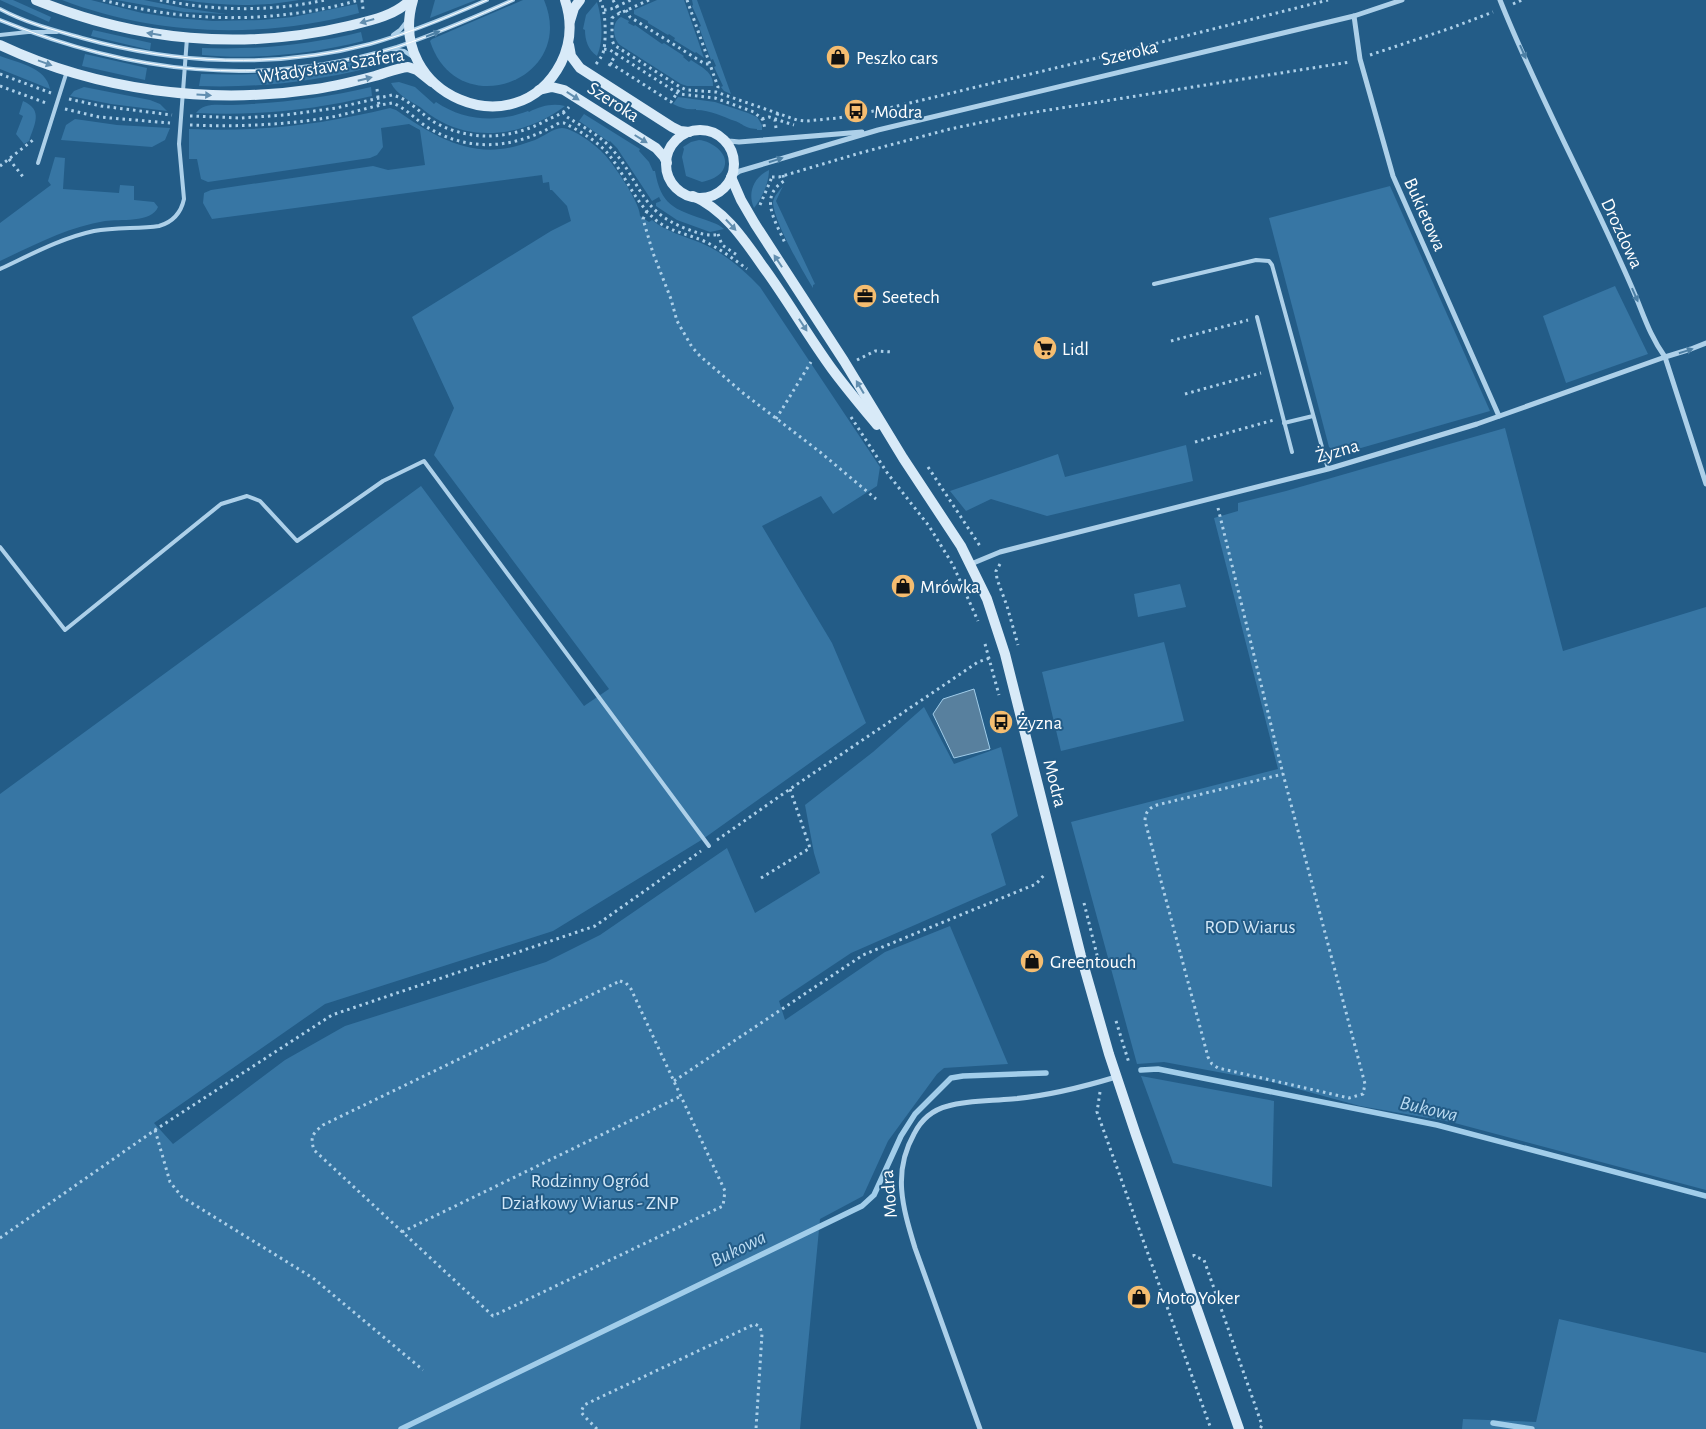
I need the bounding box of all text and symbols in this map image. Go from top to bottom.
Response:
one-way arrow [360,17,375,25]
one-way arrow [146,29,162,37]
one-way arrow [426,30,441,37]
street label: Szeroka [1099,37,1160,70]
shop icon: Peszko cars [825,44,851,70]
one-way arrow [1519,45,1527,59]
street label: Władysława Szafera [257,46,406,87]
place label: Peszko cars [856,49,938,68]
one-way arrow [38,59,53,67]
one-way arrow [357,75,373,83]
street label: Szeroka [584,79,643,126]
one-way arrow [196,91,212,99]
one-way arrow [567,91,580,100]
bus stop icon: Modra [843,98,869,124]
place label: Modra [874,103,923,122]
one-way arrow [634,134,647,144]
one-way arrow [769,156,784,164]
street label: Bukietowa [1400,175,1449,254]
street label: Drozdowa [1597,196,1646,272]
one-way arrow [725,219,737,231]
one-way arrow [774,254,783,267]
office icon: Seetech [852,283,878,309]
place label: Seetech [882,288,940,307]
one-way arrow [1631,288,1639,302]
one-way arrow [798,318,808,331]
supermarket icon: Lidl [1032,335,1058,361]
place label: Lidl [1062,340,1089,359]
one-way arrow [1678,346,1693,354]
one-way arrow [855,380,864,393]
street label: Żyzna [1313,435,1361,467]
shop icon: Mrówka [890,573,916,599]
place label: Mrówka [920,578,980,597]
bus stop icon: Żyzna [988,709,1014,735]
place label: Żyzna [1018,713,1062,733]
street label: Modra [1039,758,1070,809]
park label: ROD Wiarus [1205,918,1295,937]
shop icon: Greentouch [1019,948,1045,974]
place label: Greentouch [1050,953,1136,972]
water label: Bukowa [1398,1093,1460,1125]
street label: Modra [878,1169,901,1219]
park label: Rodzinny Ogród Działkowy Wiarus - ZNP [501,1172,679,1213]
water label: Bukowa [708,1227,769,1271]
shop icon: Moto Yoker [1126,1284,1152,1310]
place label: Moto Yoker [1156,1289,1240,1308]

